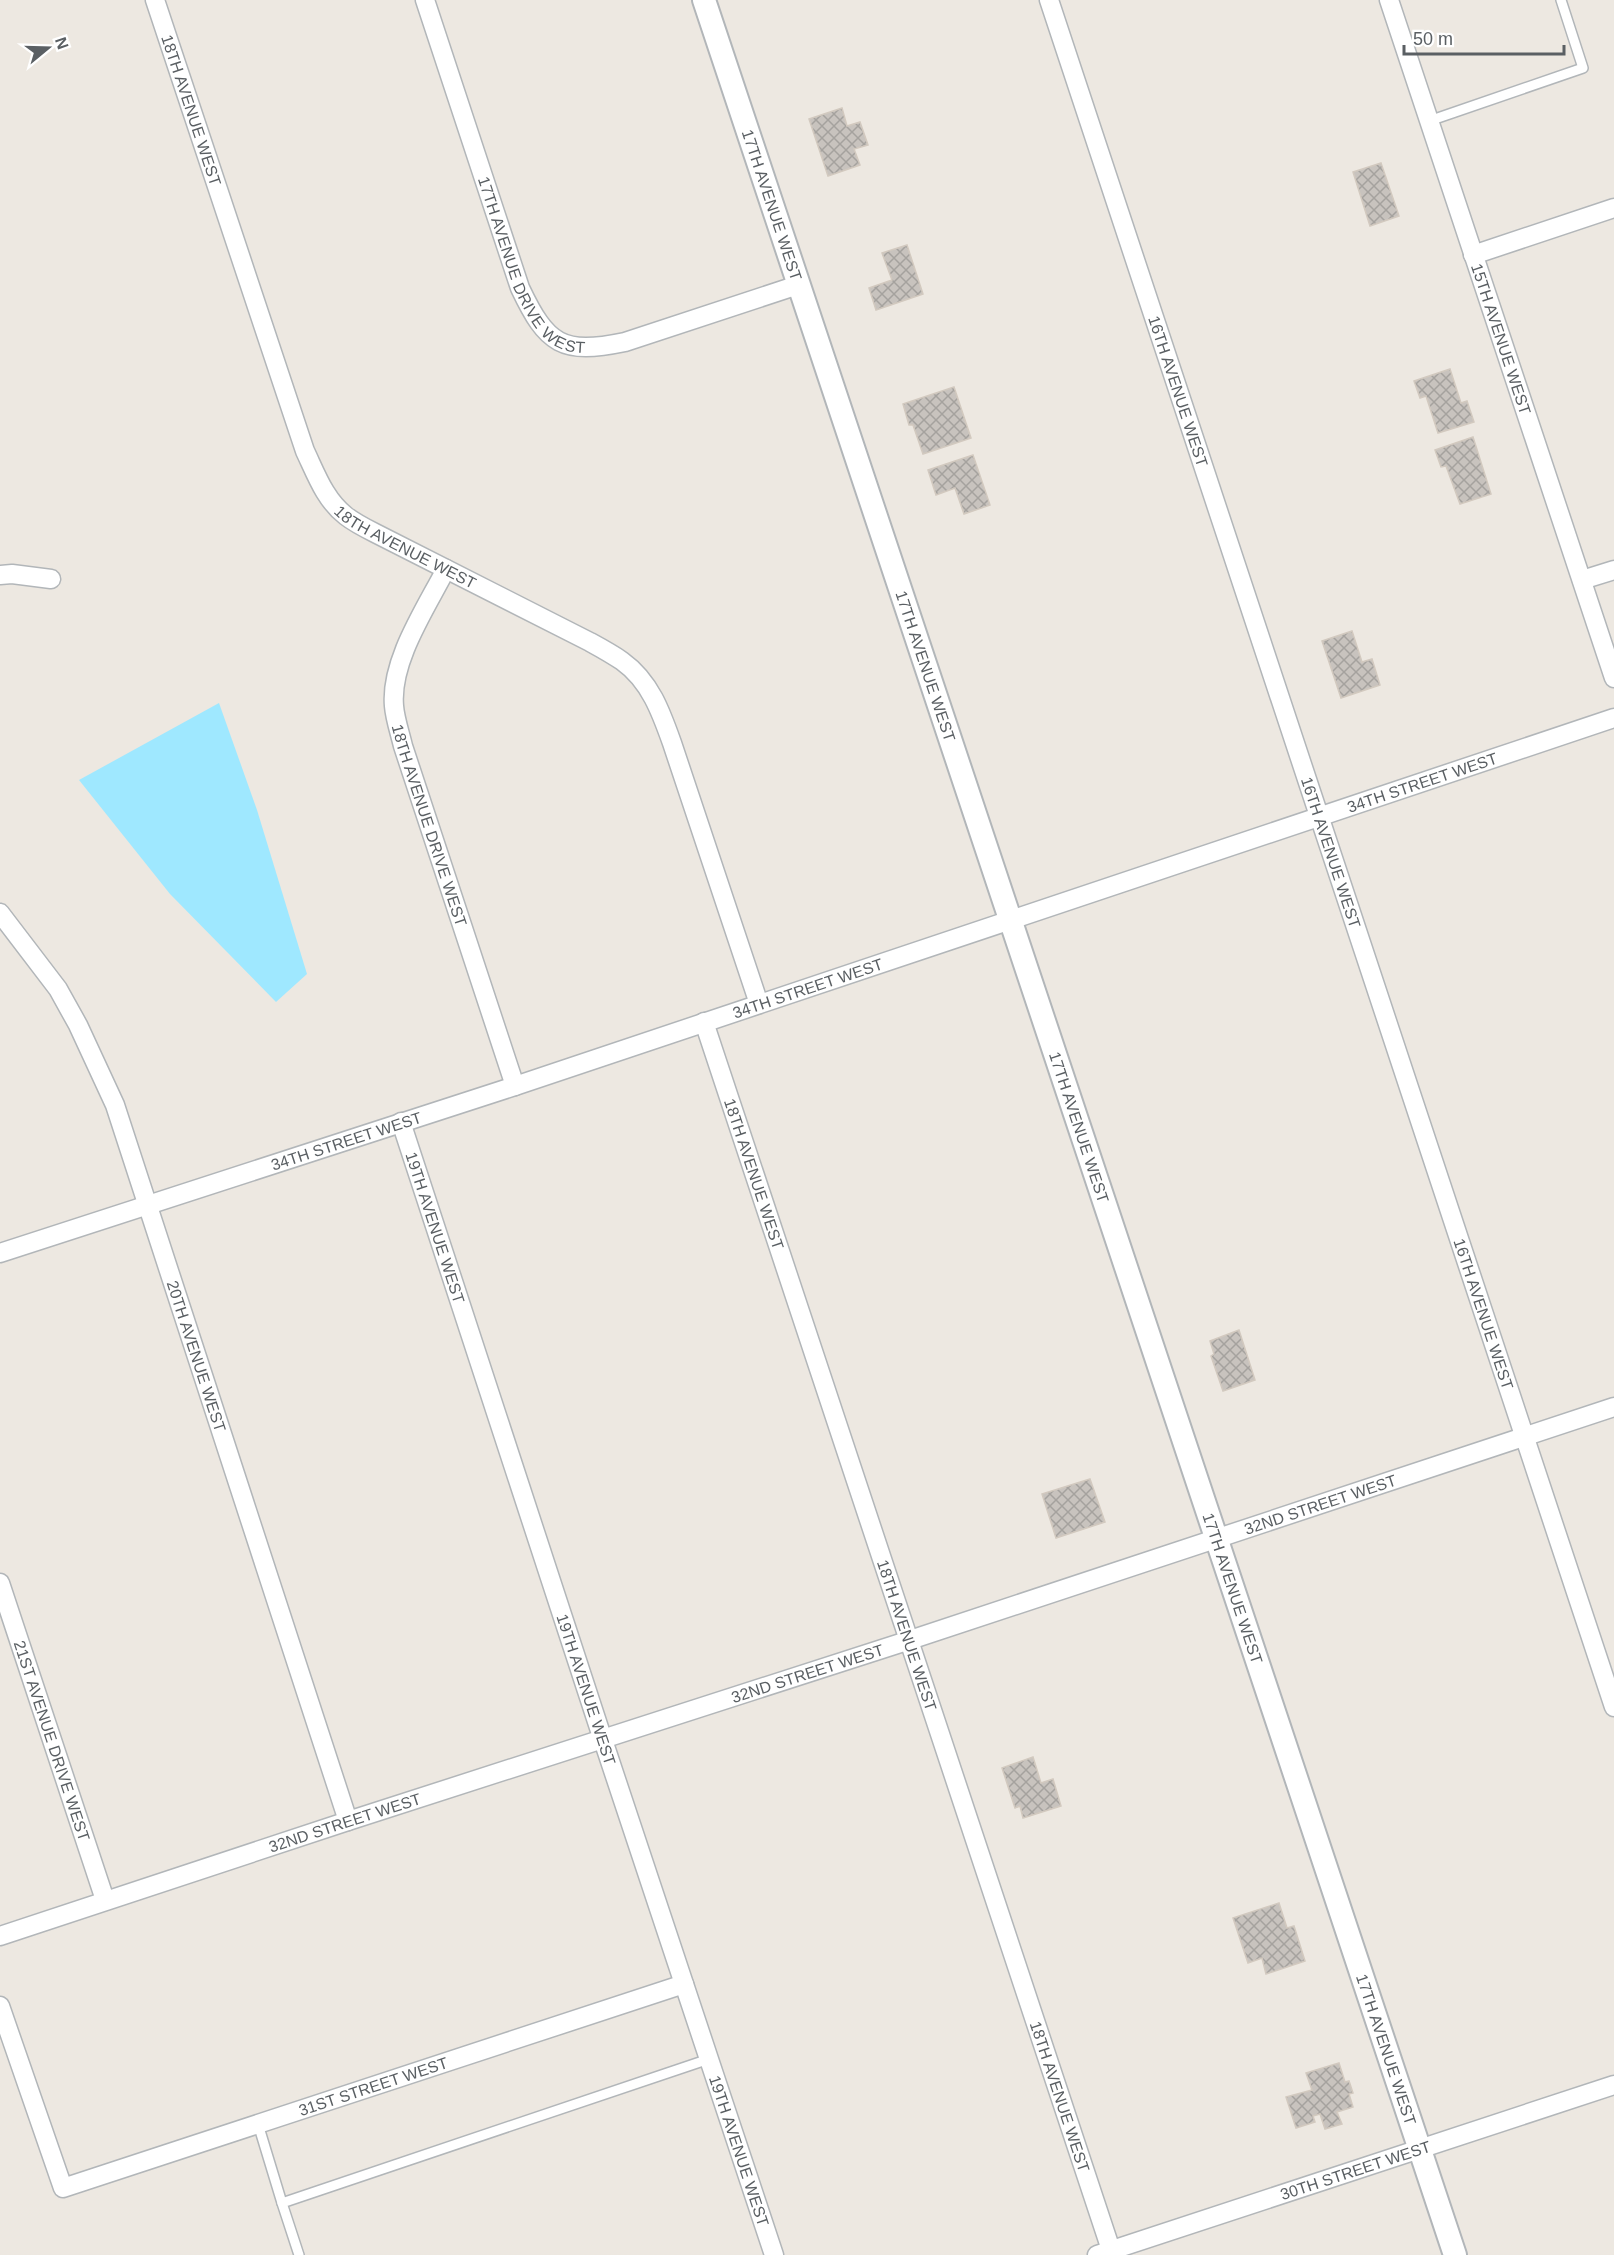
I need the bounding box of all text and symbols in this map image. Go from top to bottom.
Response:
north arrow [18,18,78,78]
scale bar [1404,18,1564,56]
text: 50 m [1413,29,1453,49]
street label: 18TH AVENUE WEST [158,33,224,188]
text: N [52,35,72,52]
street label: 17TH AVENUE WEST [739,127,805,283]
street label: 17TH AVENUE DRIVE WEST [475,174,586,356]
street label: 15TH AVENUE WEST [1468,261,1534,417]
street label: 16TH AVENUE WEST [1145,314,1211,469]
street label: 18TH AVENUE WEST [331,502,479,592]
street label: 17TH AVENUE WEST [892,589,958,744]
street label: 18TH AVENUE DRIVE WEST [389,722,470,929]
street label: 34TH STREET WEST [1345,750,1500,816]
street label: 16TH AVENUE WEST [1298,775,1364,931]
street label: 34TH STREET WEST [731,955,885,1021]
street label: 17TH AVENUE WEST [1046,1050,1112,1205]
street label: 18TH AVENUE WEST [721,1096,787,1252]
street label: 34TH STREET WEST [269,1109,424,1174]
street label: 19TH AVENUE WEST [402,1150,468,1306]
street label: 16TH AVENUE WEST [1451,1236,1516,1392]
street label: 20TH AVENUE WEST [164,1278,229,1434]
street label: 32ND STREET WEST [1242,1472,1399,1538]
street label: 17TH AVENUE WEST [1199,1511,1266,1666]
street label: 18TH AVENUE WEST [874,1558,940,1713]
street label: 19TH AVENUE WEST [553,1612,619,1768]
street label: 21ST AVENUE DRIVE WEST [11,1638,93,1843]
street label: 32ND STREET WEST [729,1641,886,1706]
street label: 32ND STREET WEST [267,1790,423,1856]
street label: 17TH AVENUE WEST [1353,1972,1419,2127]
street label: 18TH AVENUE WEST [1027,2019,1093,2175]
street label: 31ST STREET WEST [297,2054,450,2119]
street label: 19TH AVENUE WEST [706,2073,772,2229]
street label: 30TH STREET WEST [1278,2138,1433,2203]

